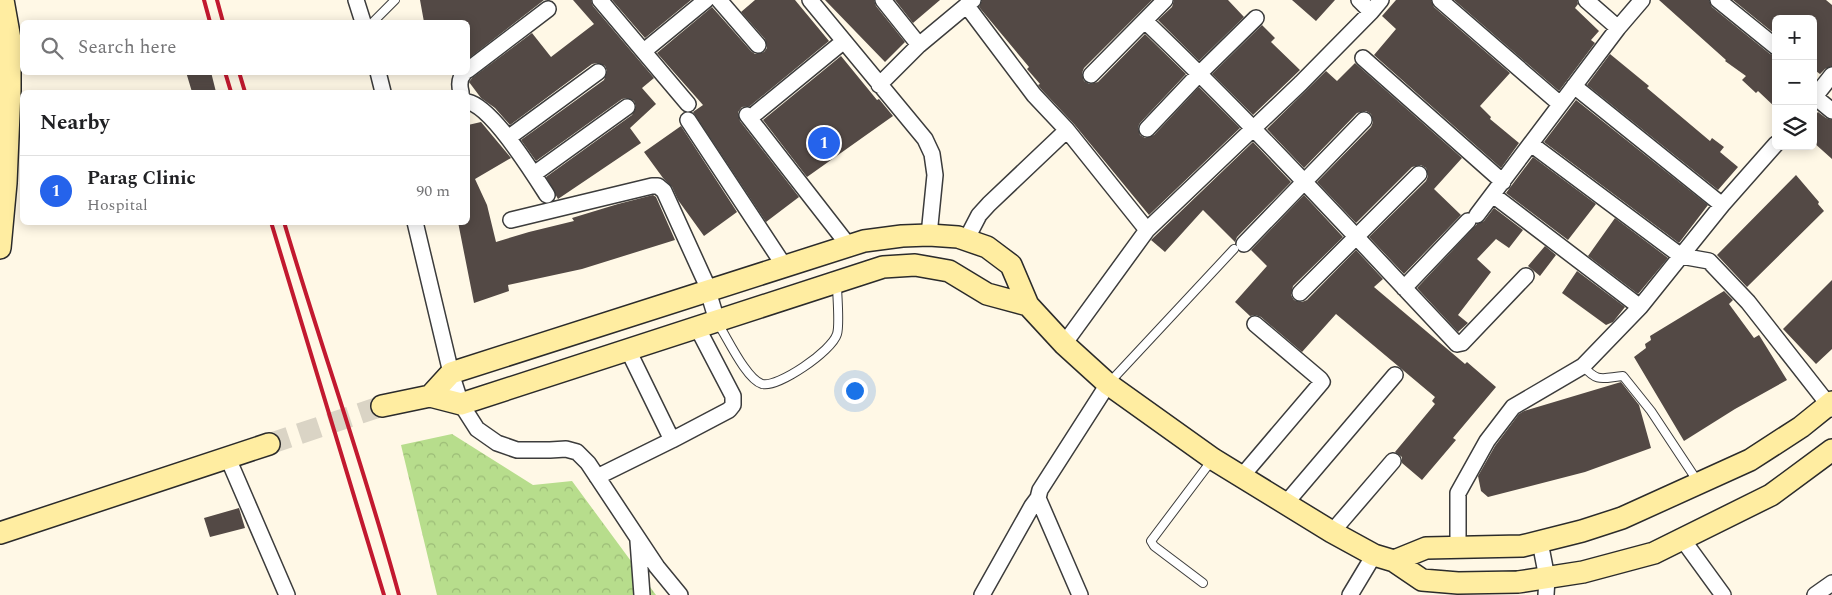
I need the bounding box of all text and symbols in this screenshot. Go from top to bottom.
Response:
map controls [1772,15,1817,150]
button: + [1772,15,1817,60]
search box [20,20,470,75]
text: Search here [78,33,177,62]
icon: search [38,34,66,62]
button: − [1772,60,1817,105]
button: layers [1772,105,1817,150]
text: Nearby [40,107,110,139]
pin: 1 [808,124,840,162]
text: Parag Clinic [87,164,196,193]
text: 1 [52,179,60,203]
text: 90 m [416,179,450,203]
text: Hospital [87,193,148,217]
your location [842,378,868,404]

